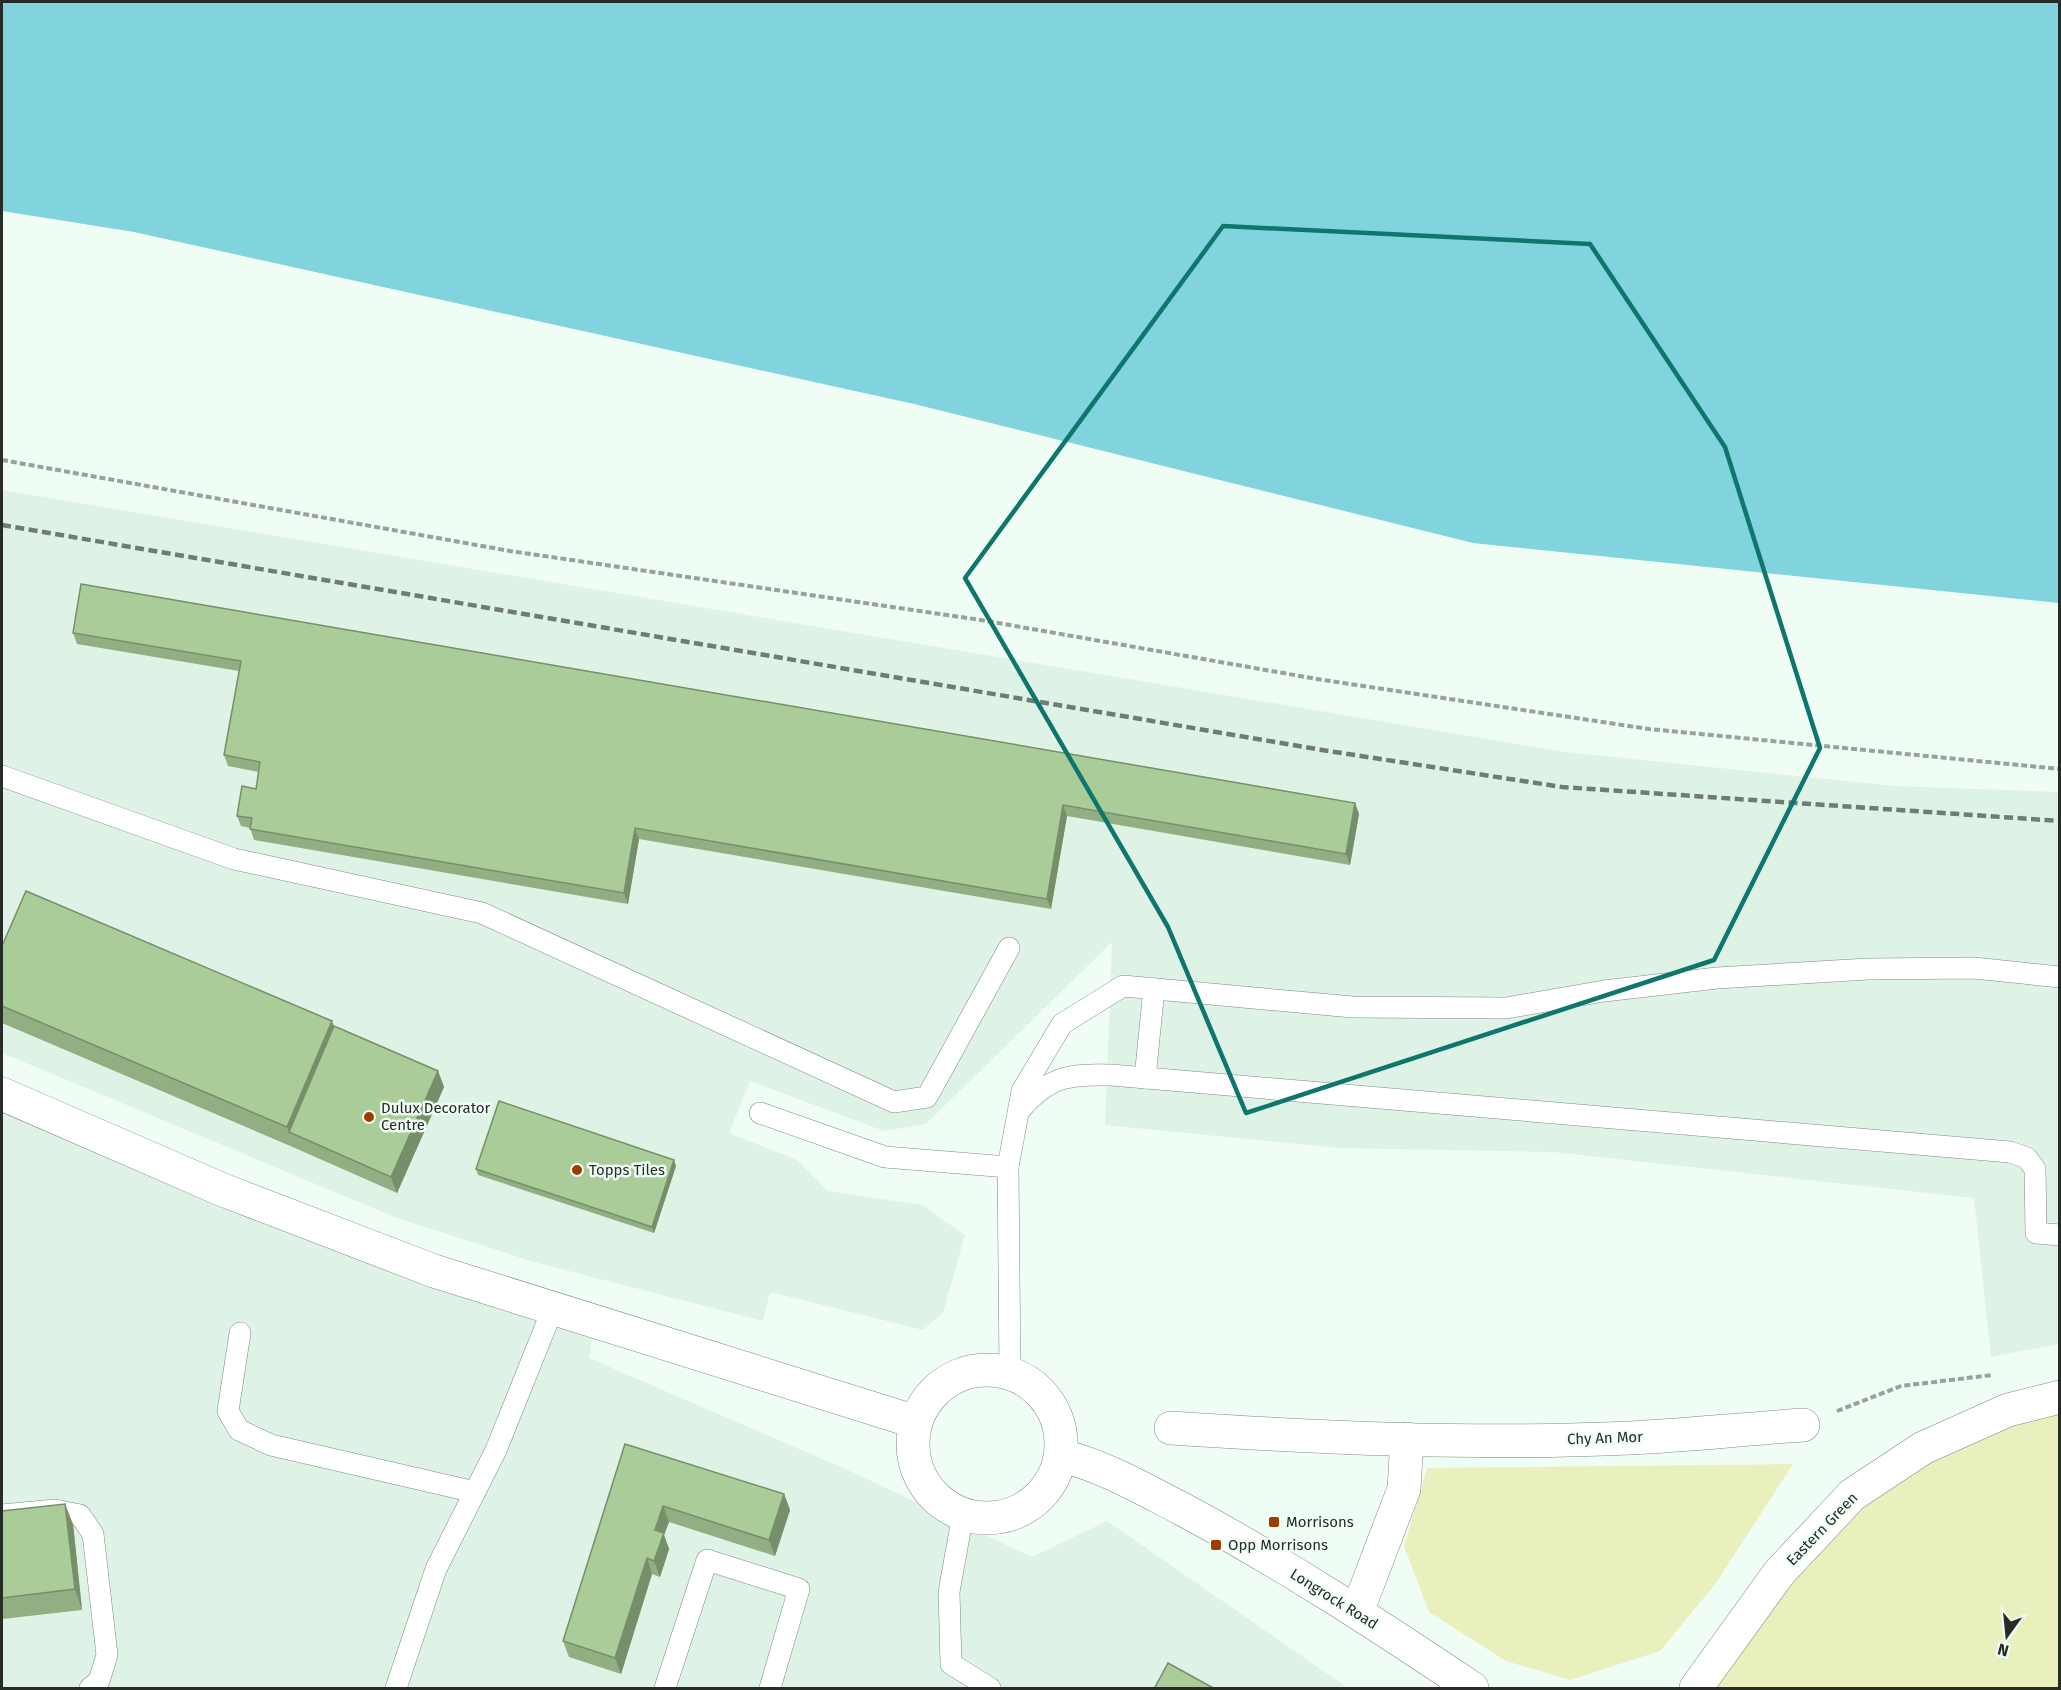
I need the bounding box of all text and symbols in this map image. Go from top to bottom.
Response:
place label: Dulux Decorator Centre [381,1099,491,1134]
marker: Dulux Decorator Centre [362,1110,376,1124]
place label: Topps Tiles [589,1161,665,1179]
marker: Topps Tiles [570,1163,584,1177]
street label: Chy An Mor [1567,1428,1643,1448]
street label: Eastern Green [1783,1489,1861,1569]
place label: Morrisons [1286,1513,1354,1531]
marker: Morrisons [1267,1515,1281,1529]
place label: Opp Morrisons [1228,1536,1328,1554]
marker: Opp Morrisons [1209,1538,1223,1552]
street label: Longrock Road [1287,1565,1381,1633]
north arrow [1977,1606,2037,1666]
text: N [1996,1639,2011,1661]

